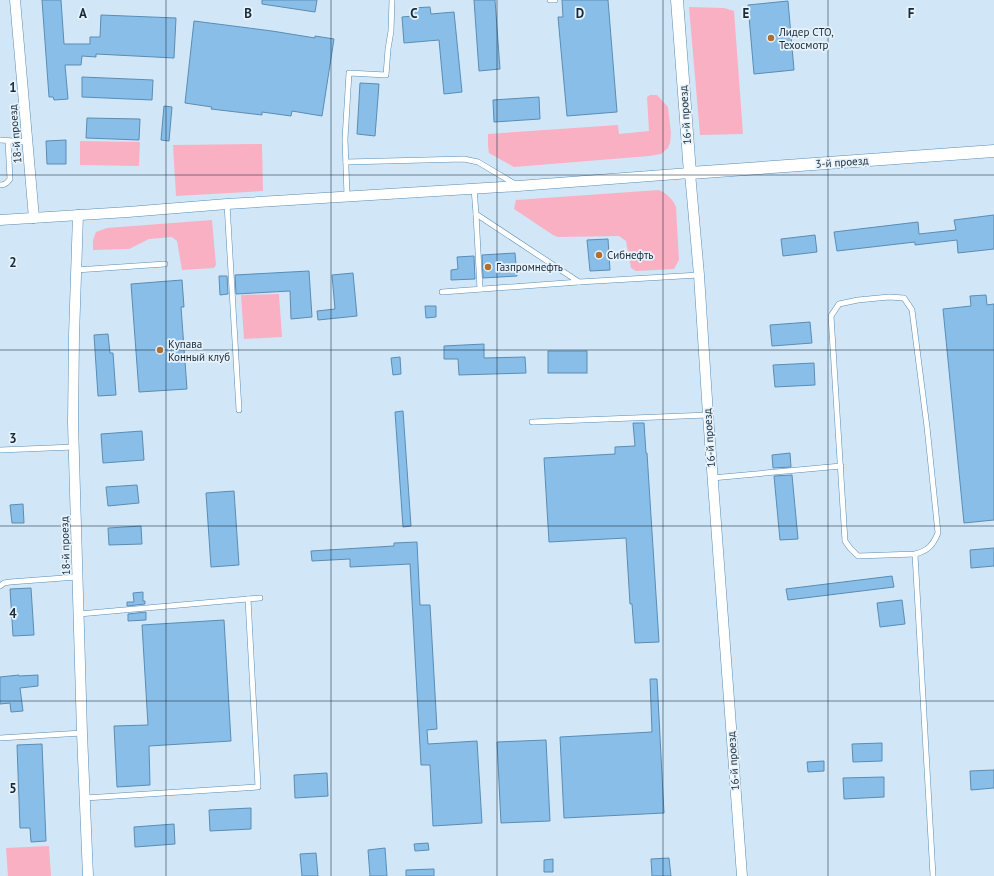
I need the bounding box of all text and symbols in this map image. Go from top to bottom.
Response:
text: A [79,5,87,22]
text: B [244,5,252,22]
text: C [410,5,418,22]
text: D [576,5,584,22]
text: E [743,5,750,22]
text: F [908,5,915,22]
place label: Лидер СТО, Техосмотр [778,25,834,52]
marker: Лидер СТО, Техосмотр [766,33,776,43]
text: 1 [9,79,17,96]
street label: 16-й проезд [676,85,694,145]
street label: 18-й проезд [5,104,25,164]
street label: 3-й проезд [815,153,869,171]
place label: Сибнефть [607,248,653,262]
marker: Сибнефть [594,250,604,260]
text: 2 [9,254,17,271]
place label: Газпромнефть [496,260,563,274]
marker: Газпромнефть [483,262,493,272]
place label: Купава Конный клуб [168,337,230,364]
marker: Купава Конный клуб [155,345,165,355]
street label: 16-й проезд [700,408,718,468]
text: 3 [9,430,17,447]
street label: 18-й проезд [57,516,73,576]
text: 4 [9,605,17,622]
street label: 16-й проезд [724,731,742,791]
text: 5 [9,780,17,797]

